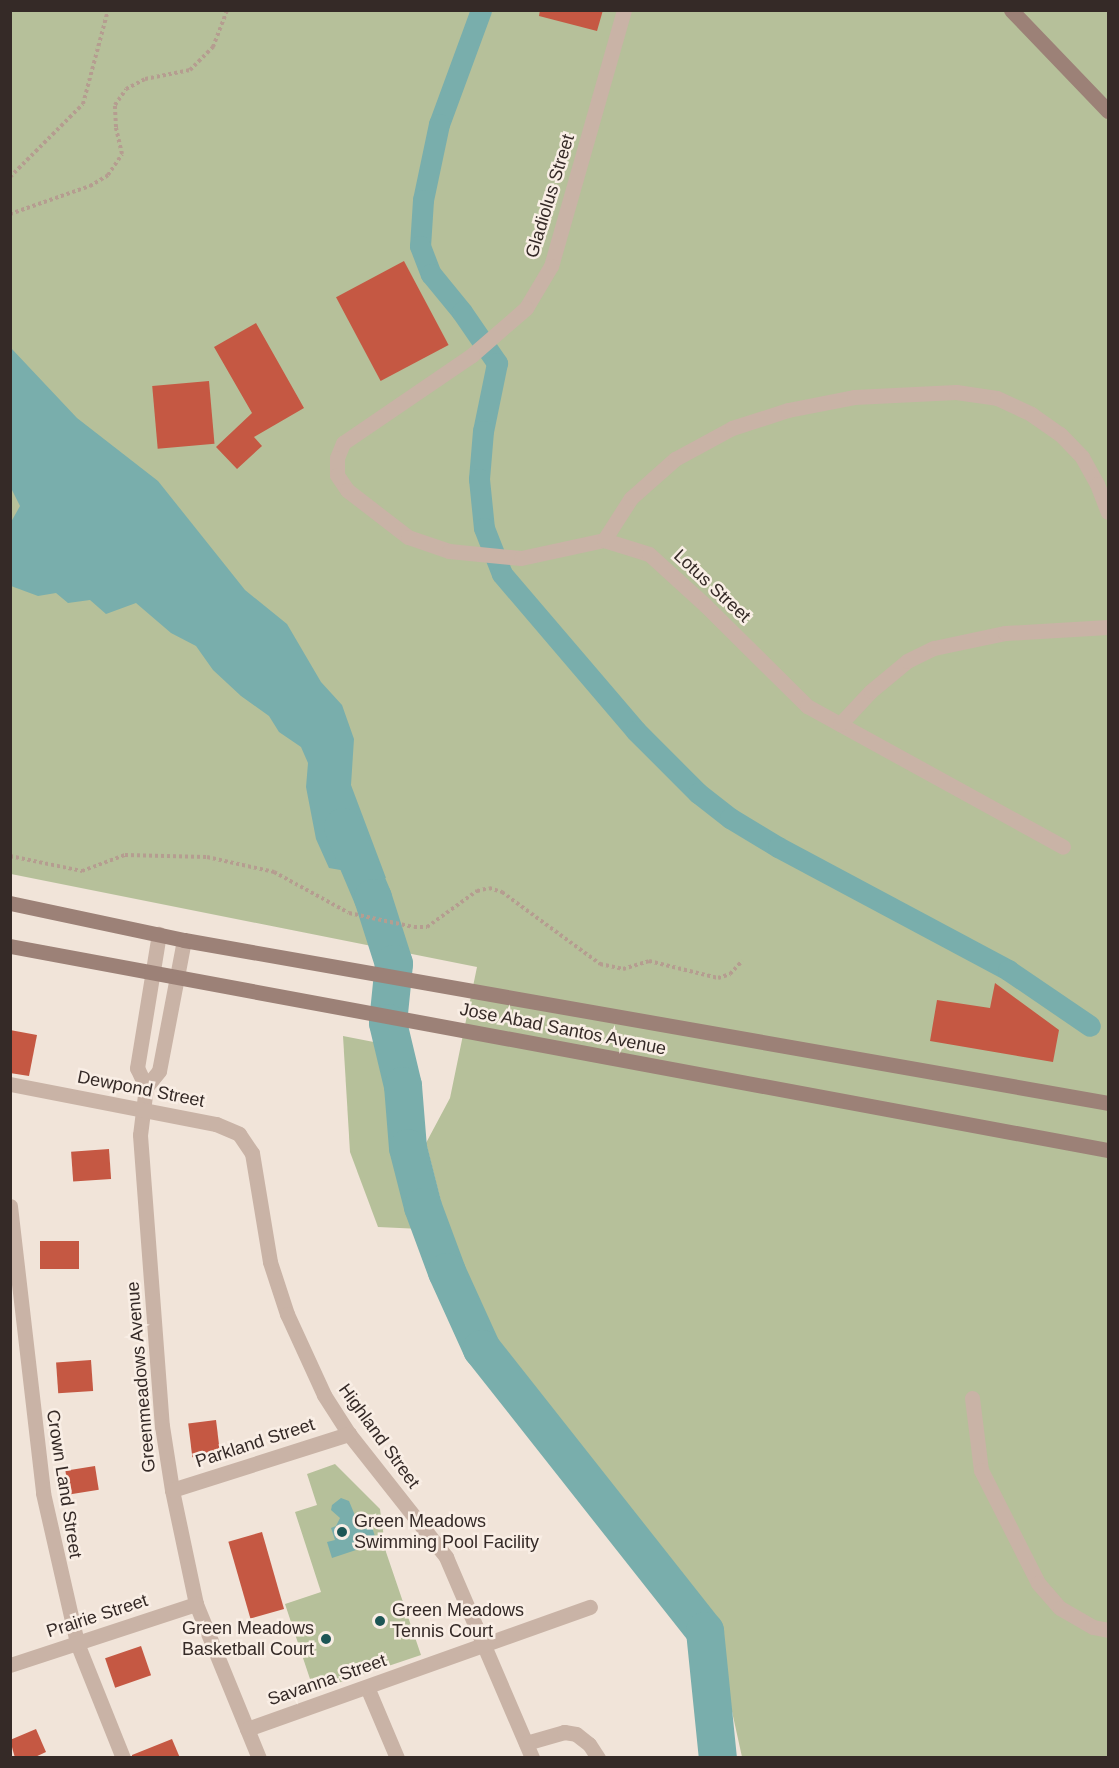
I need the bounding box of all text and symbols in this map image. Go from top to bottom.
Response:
street label: Gladiolus Street [521,132,579,260]
street label: Lotus Street [669,545,755,627]
street label: Jose Abad Santos Avenue [457,998,669,1060]
street label: Dewpond Street [76,1066,206,1112]
street label: Greenmeadows Avenue [122,1280,160,1474]
street label: Highland Street [334,1379,424,1493]
street label: Crown Land Street [42,1408,86,1560]
street label: Parkland Street [193,1414,317,1472]
place label: Green Meadows Swimming Pool Facility [354,1511,539,1553]
marker: Green Meadows Swimming Pool Facility [335,1525,349,1539]
street label: Prairie Street [44,1589,150,1643]
place label: Green Meadows Tennis Court [392,1600,524,1642]
marker: Green Meadows Tennis Court [373,1614,387,1628]
place label: Green Meadows Basketball Court [182,1618,314,1660]
marker: Green Meadows Basketball Court [319,1632,333,1646]
street label: Savanna Street [265,1650,389,1710]

